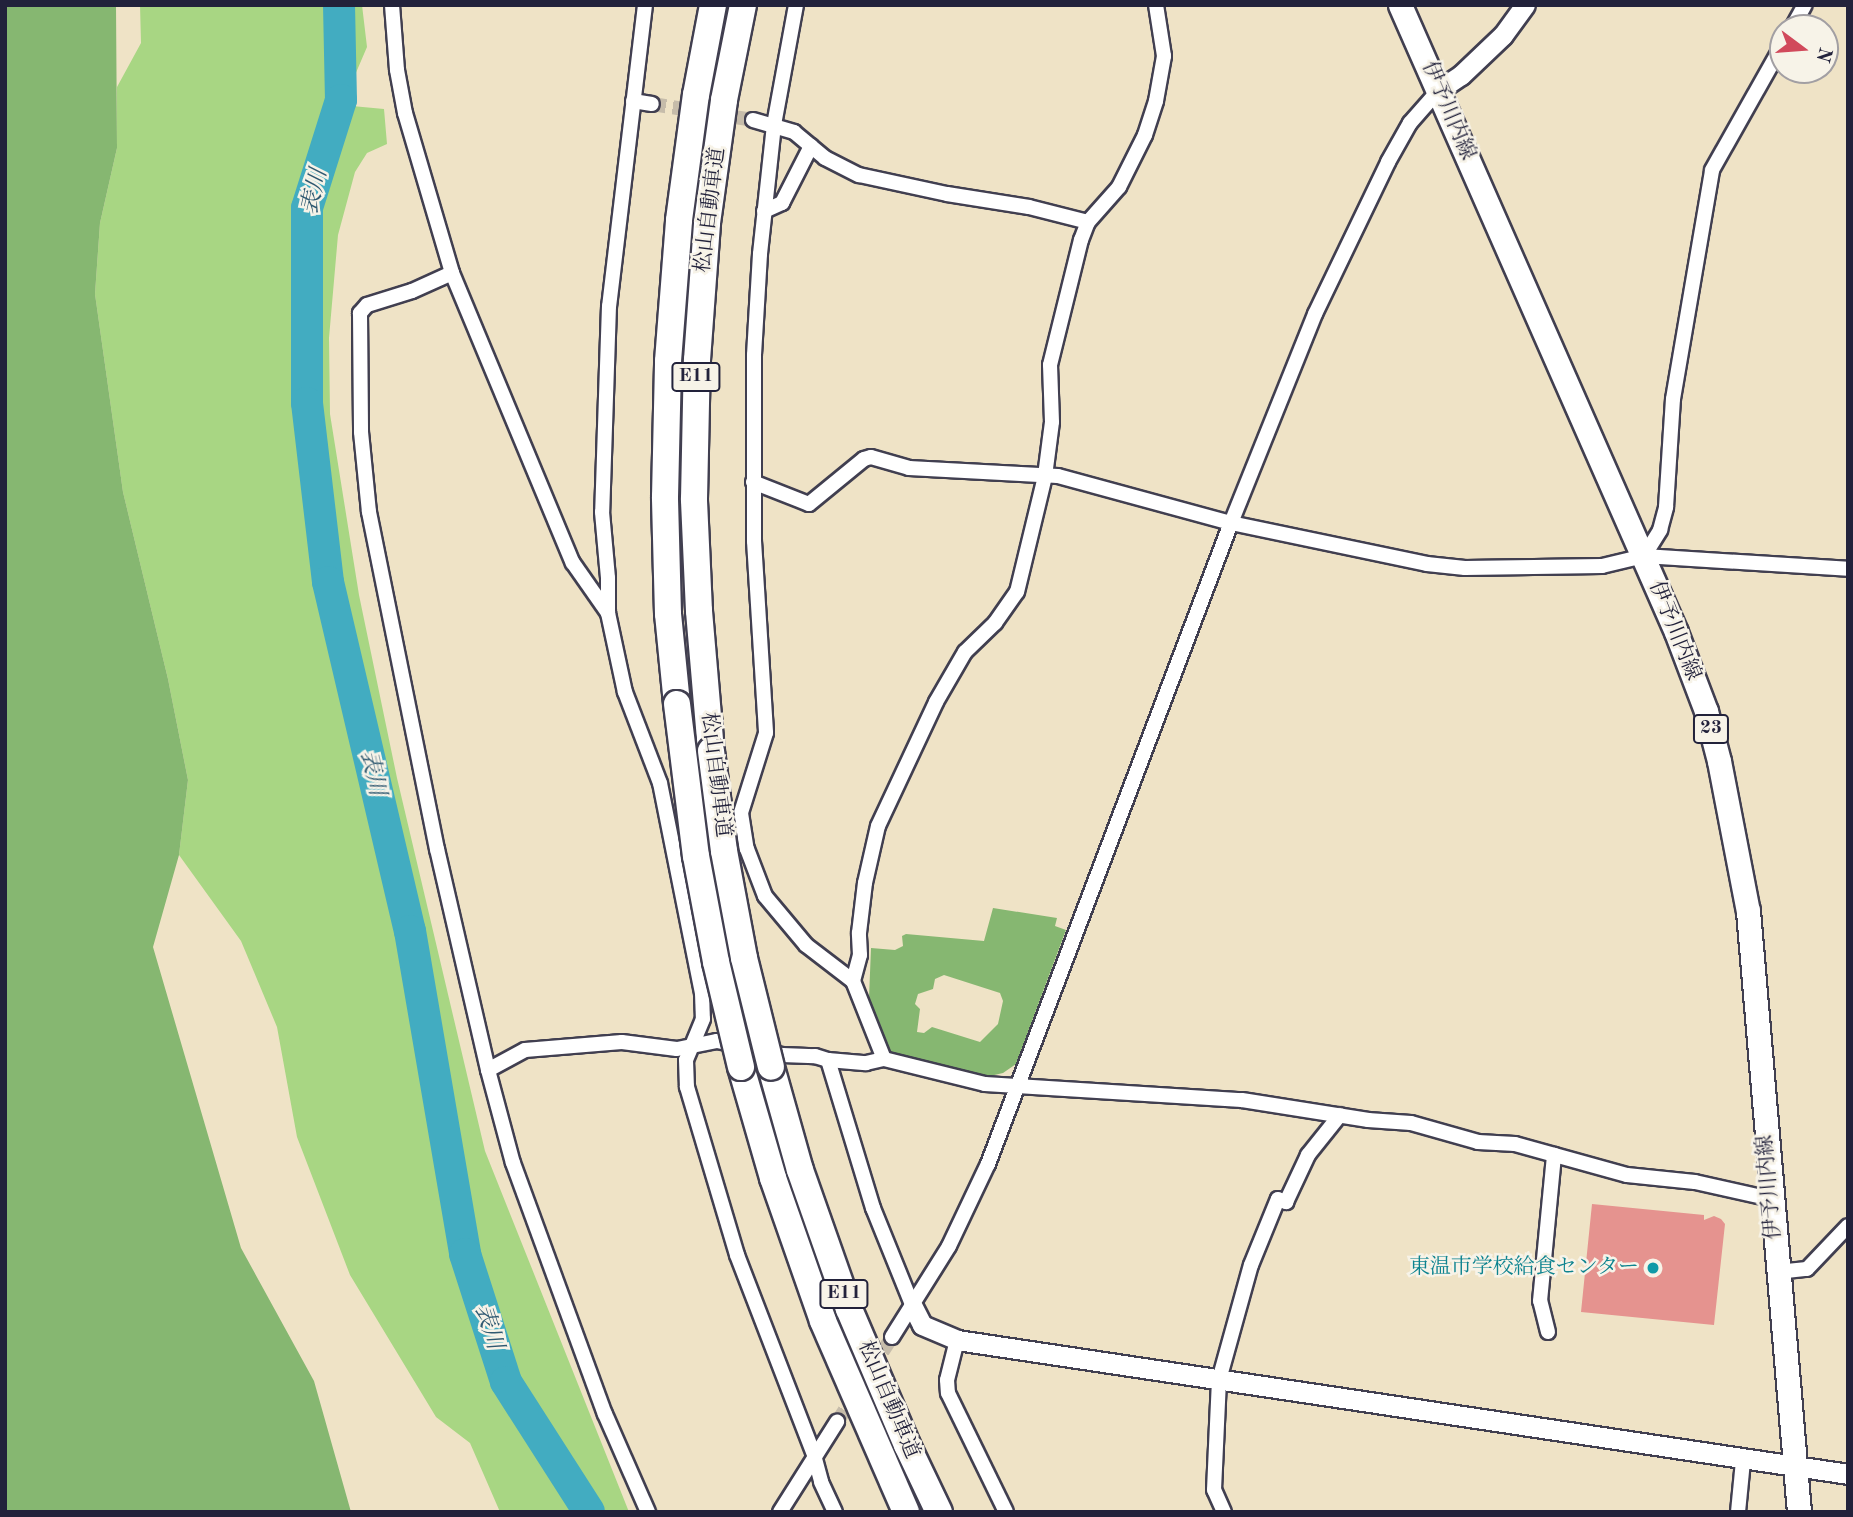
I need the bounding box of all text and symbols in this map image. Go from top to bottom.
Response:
north arrow [1769,14,1839,84]
text: N [1812,45,1834,64]
street label: 伊予川内線 [1416,58,1480,164]
street label: 松山自動車道 [691,146,731,274]
water label: 表川 [296,166,334,218]
road number: E11 [670,362,722,392]
street label: 伊予川内線 [1643,578,1705,684]
street label: 松山自動車道 [695,711,735,839]
road number: 23 [1692,714,1730,744]
water label: 表川 [353,747,391,799]
street label: 伊予川内線 [1753,1134,1787,1240]
place label: 東温市学校給食センター [1408,1255,1639,1281]
marker: 東温市学校給食センター [1645,1260,1661,1276]
road number: E11 [818,1278,870,1310]
water label: 表川 [468,1301,508,1353]
street label: 松山自動車道 [852,1337,924,1463]

